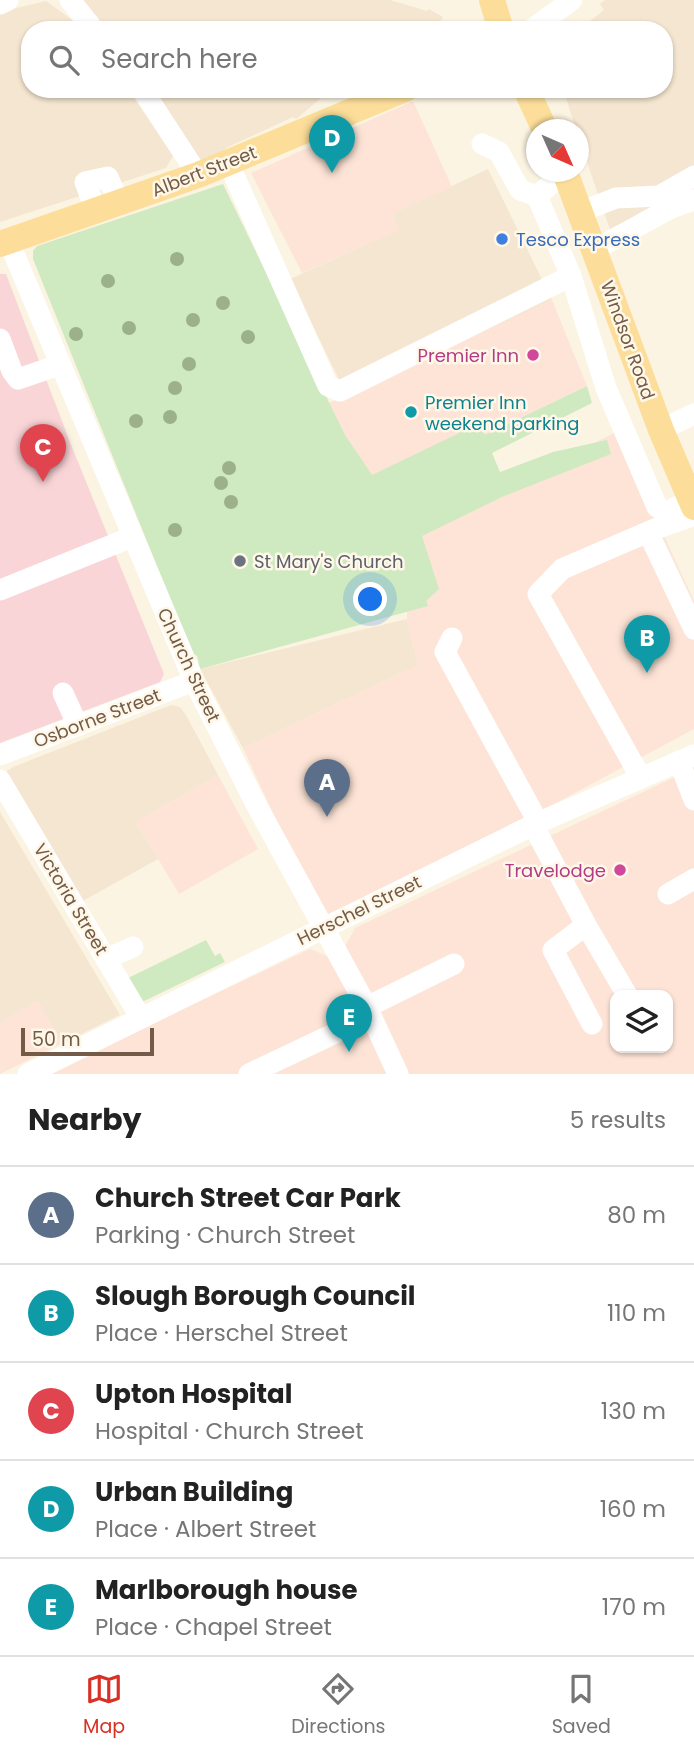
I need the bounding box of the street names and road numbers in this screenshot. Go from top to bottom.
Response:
street label: Albert Street [148,139,260,203]
street label: Windsor Road [595,277,661,403]
street label: Church Street [152,604,226,726]
street label: Osborne Street [30,682,164,754]
street label: Victoria Street [28,838,114,960]
street label: Herschel Street [293,869,425,951]

